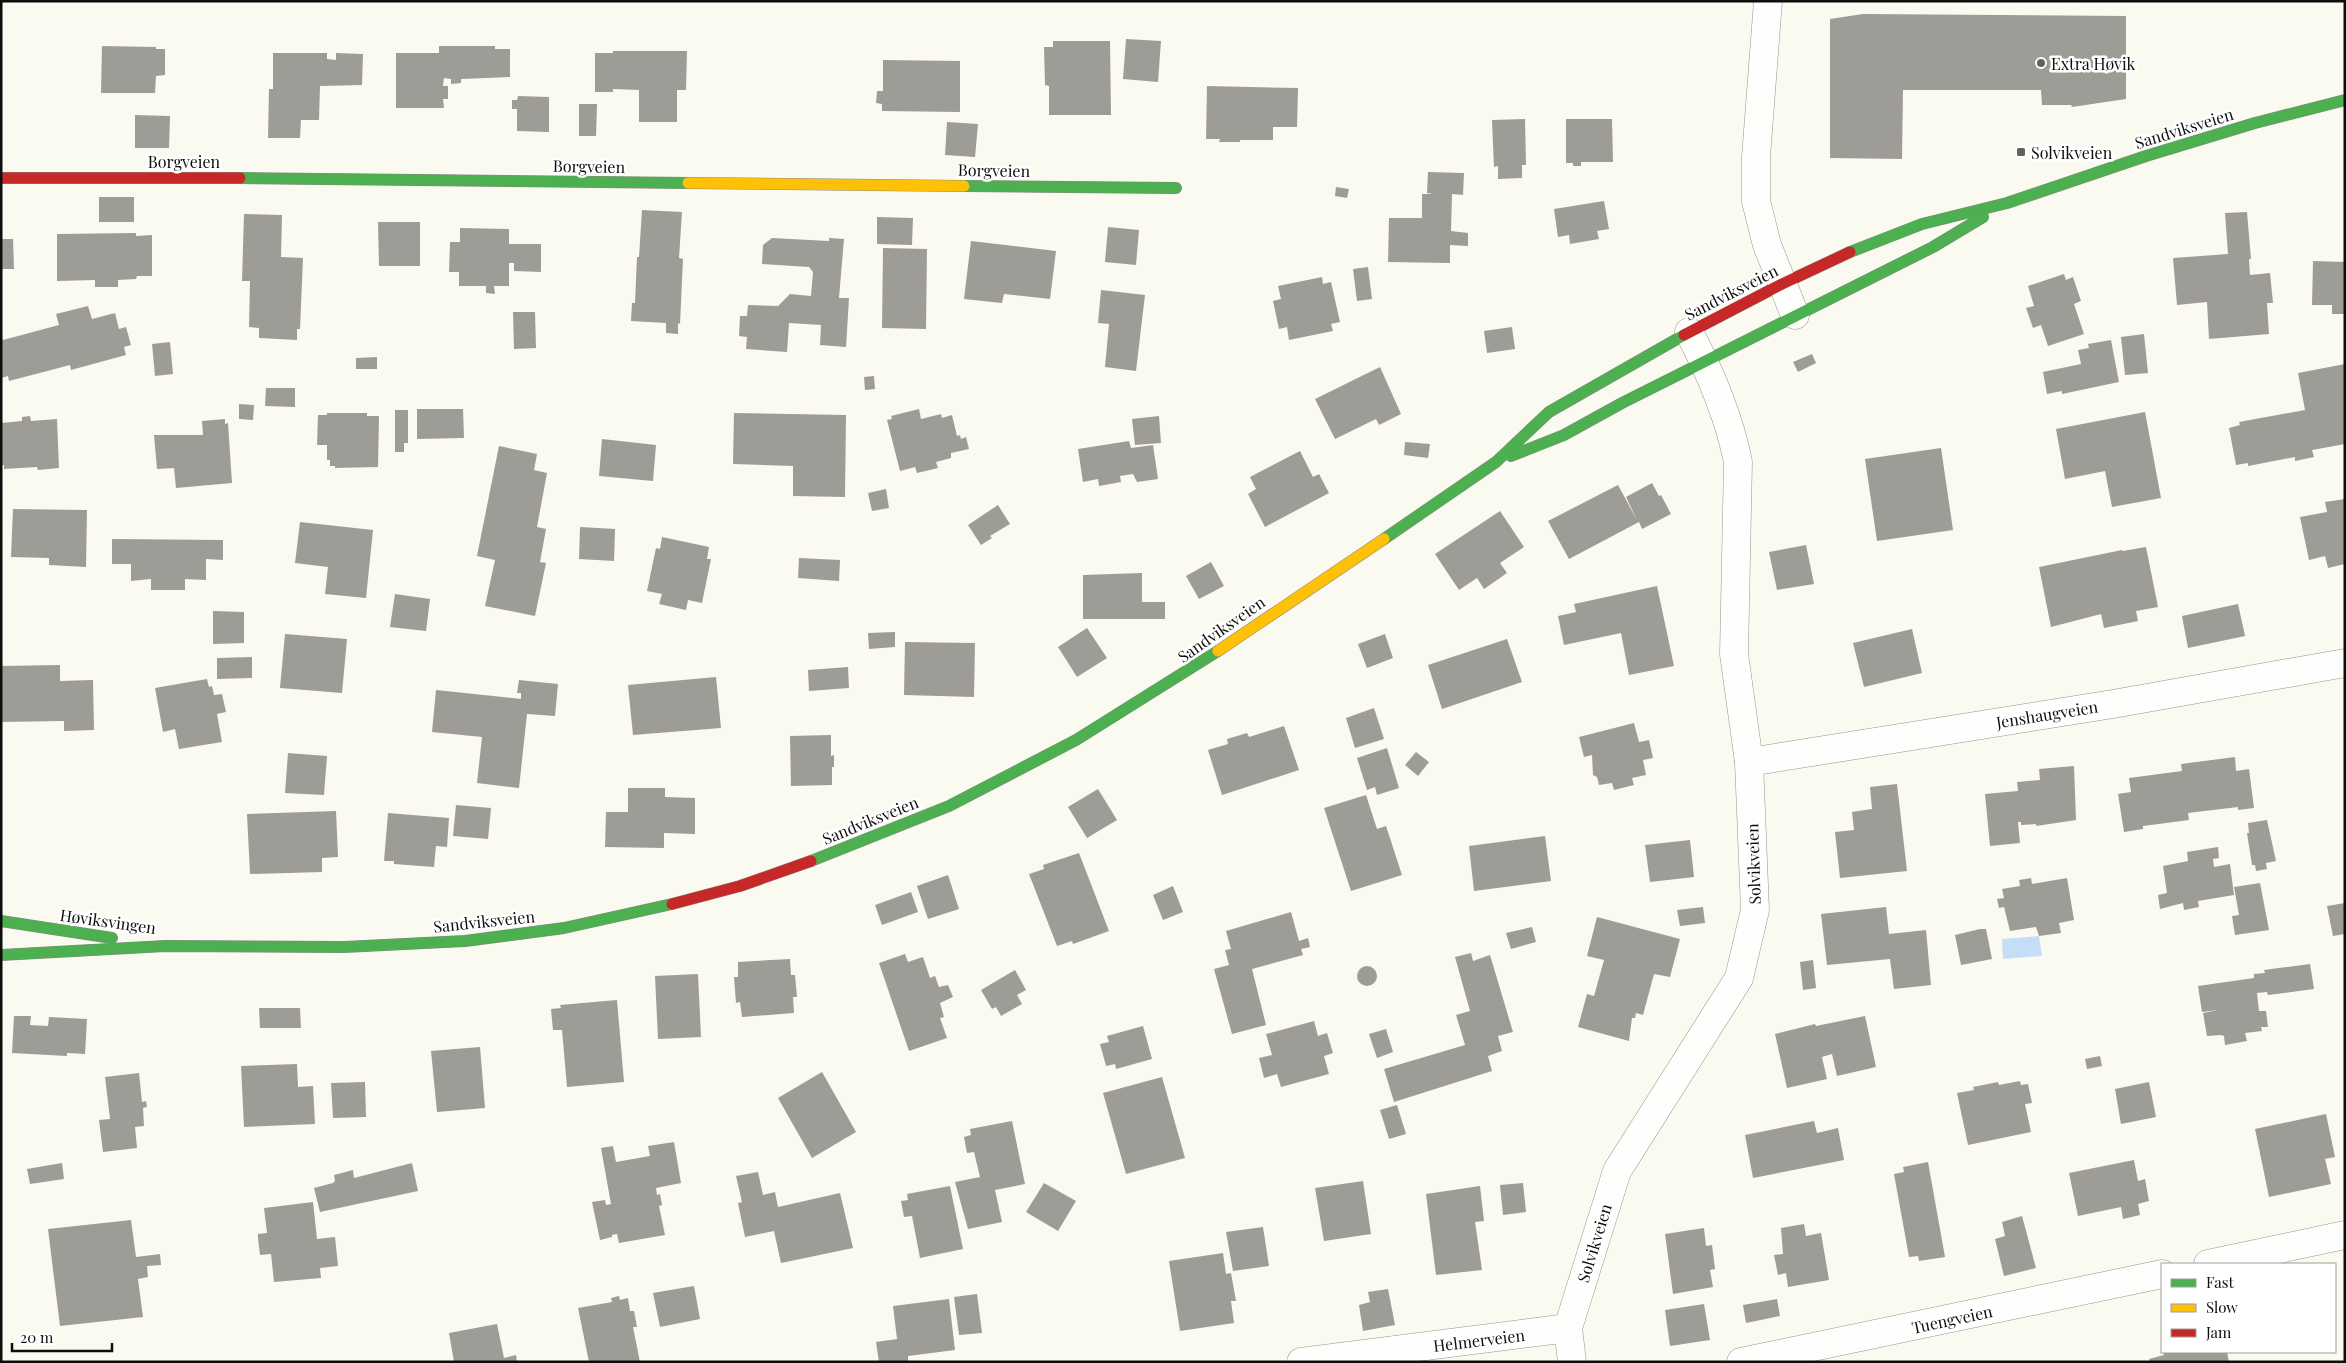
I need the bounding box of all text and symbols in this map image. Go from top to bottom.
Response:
place label: Extra Høvik [2051,53,2136,74]
marker: Extra Høvik [2035,57,2047,69]
street label: Sandviksveien [2132,103,2236,153]
place label: Solvikveien [2031,142,2113,163]
marker: Solvikveien [2015,146,2027,158]
street label: Borgveien [148,151,221,172]
street label: Borgveien [553,155,626,177]
street label: Borgveien [958,159,1031,181]
street label: Sandviksveien [1681,259,1782,325]
street label: Sandviksveien [1173,591,1269,667]
street label: Jenshaugveien [1994,696,2100,733]
street label: Sandviksveien [819,791,922,849]
street label: Solvikveien [1741,823,1765,905]
street label: Høviksvingen [59,904,158,938]
street label: Sandviksveien [432,905,536,937]
street label: Solvikveien [1572,1201,1616,1285]
legend [2161,1263,2336,1353]
text: Fast [2206,1272,2235,1292]
text: Slow [2206,1297,2238,1317]
street label: Tuengveien [1910,1300,1995,1338]
scale bar [12,1320,112,1352]
text: Jam [2205,1322,2232,1342]
street label: Helmerveien [1432,1324,1526,1356]
text: 20 m [20,1327,54,1347]

